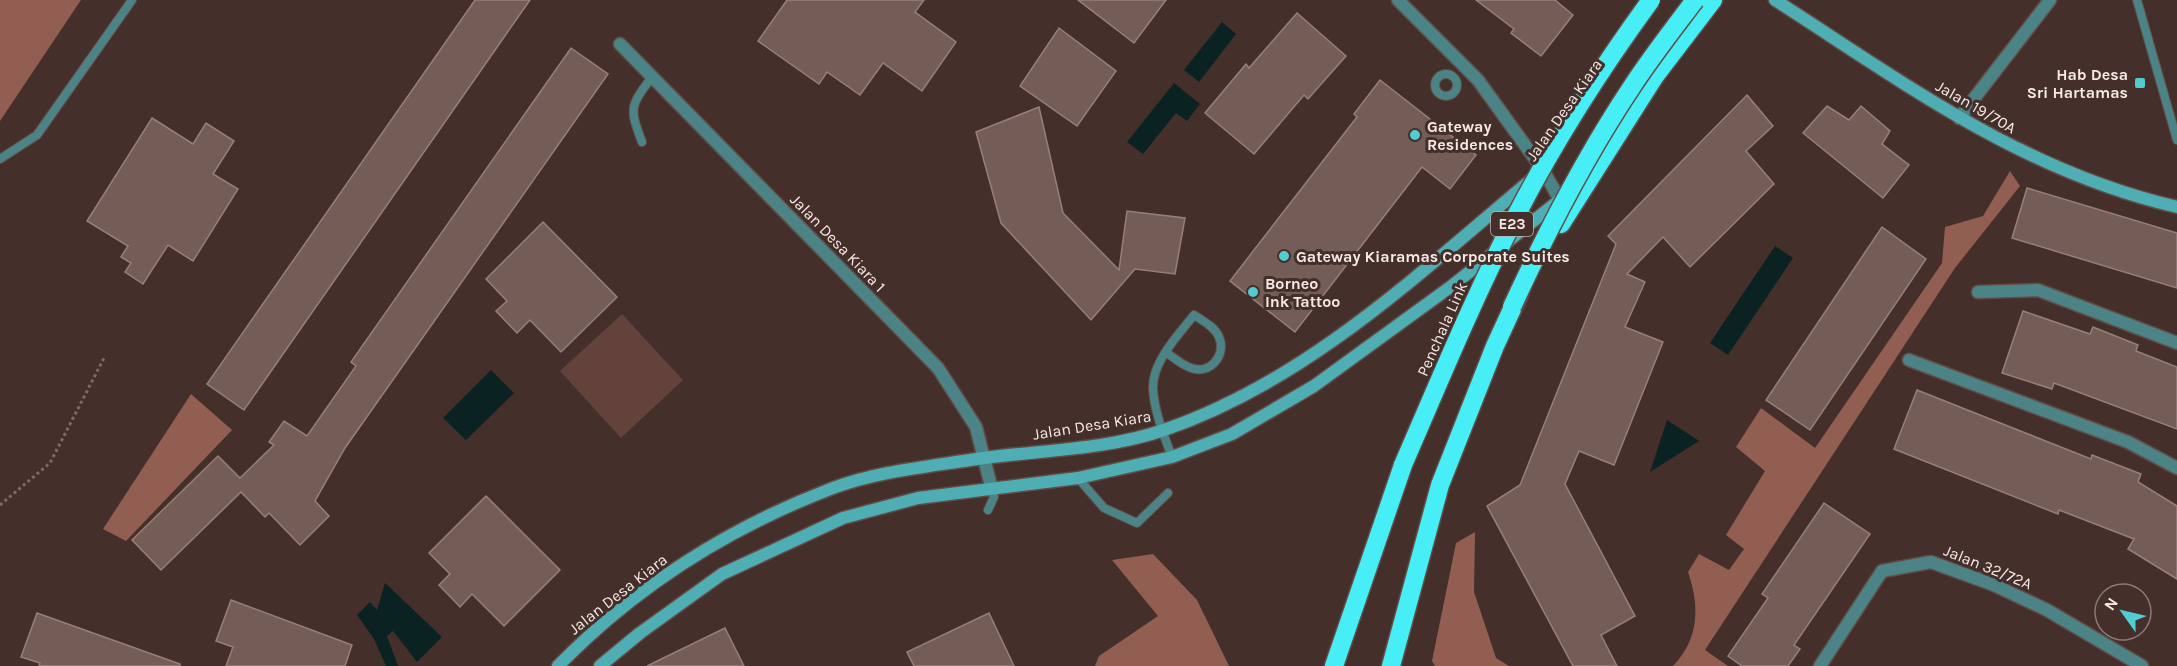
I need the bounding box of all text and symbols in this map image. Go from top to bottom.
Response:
street label: Jalan Desa Kiara [1522,56,1606,164]
place label: Hab Desa Sri Hartamas [2027,65,2128,102]
street label: Jalan 19/70A [1932,76,2020,138]
marker: Hab Desa Sri Hartamas [2133,76,2147,90]
place label: Gateway Residences [1427,117,1513,154]
marker: Gateway Residences [1408,128,1422,142]
street label: Jalan Desa Kiara 1 [786,190,890,296]
road number: E23 [1491,212,1533,236]
place label: Gateway Kiaramas Corporate Suites [1296,247,1570,266]
marker: Gateway Kiaramas Corporate Suites [1277,249,1291,263]
place label: Borneo Ink Tattoo [1265,274,1340,311]
street label: Penchala Link [1413,279,1471,379]
marker: Borneo Ink Tattoo [1246,285,1260,299]
street label: Jalan Desa Kiara [1031,406,1153,444]
street label: Jalan 32/72A [1941,541,2035,593]
street label: Jalan Desa Kiara [565,550,671,638]
north arrow [2093,582,2153,642]
text: N [2100,594,2122,614]

